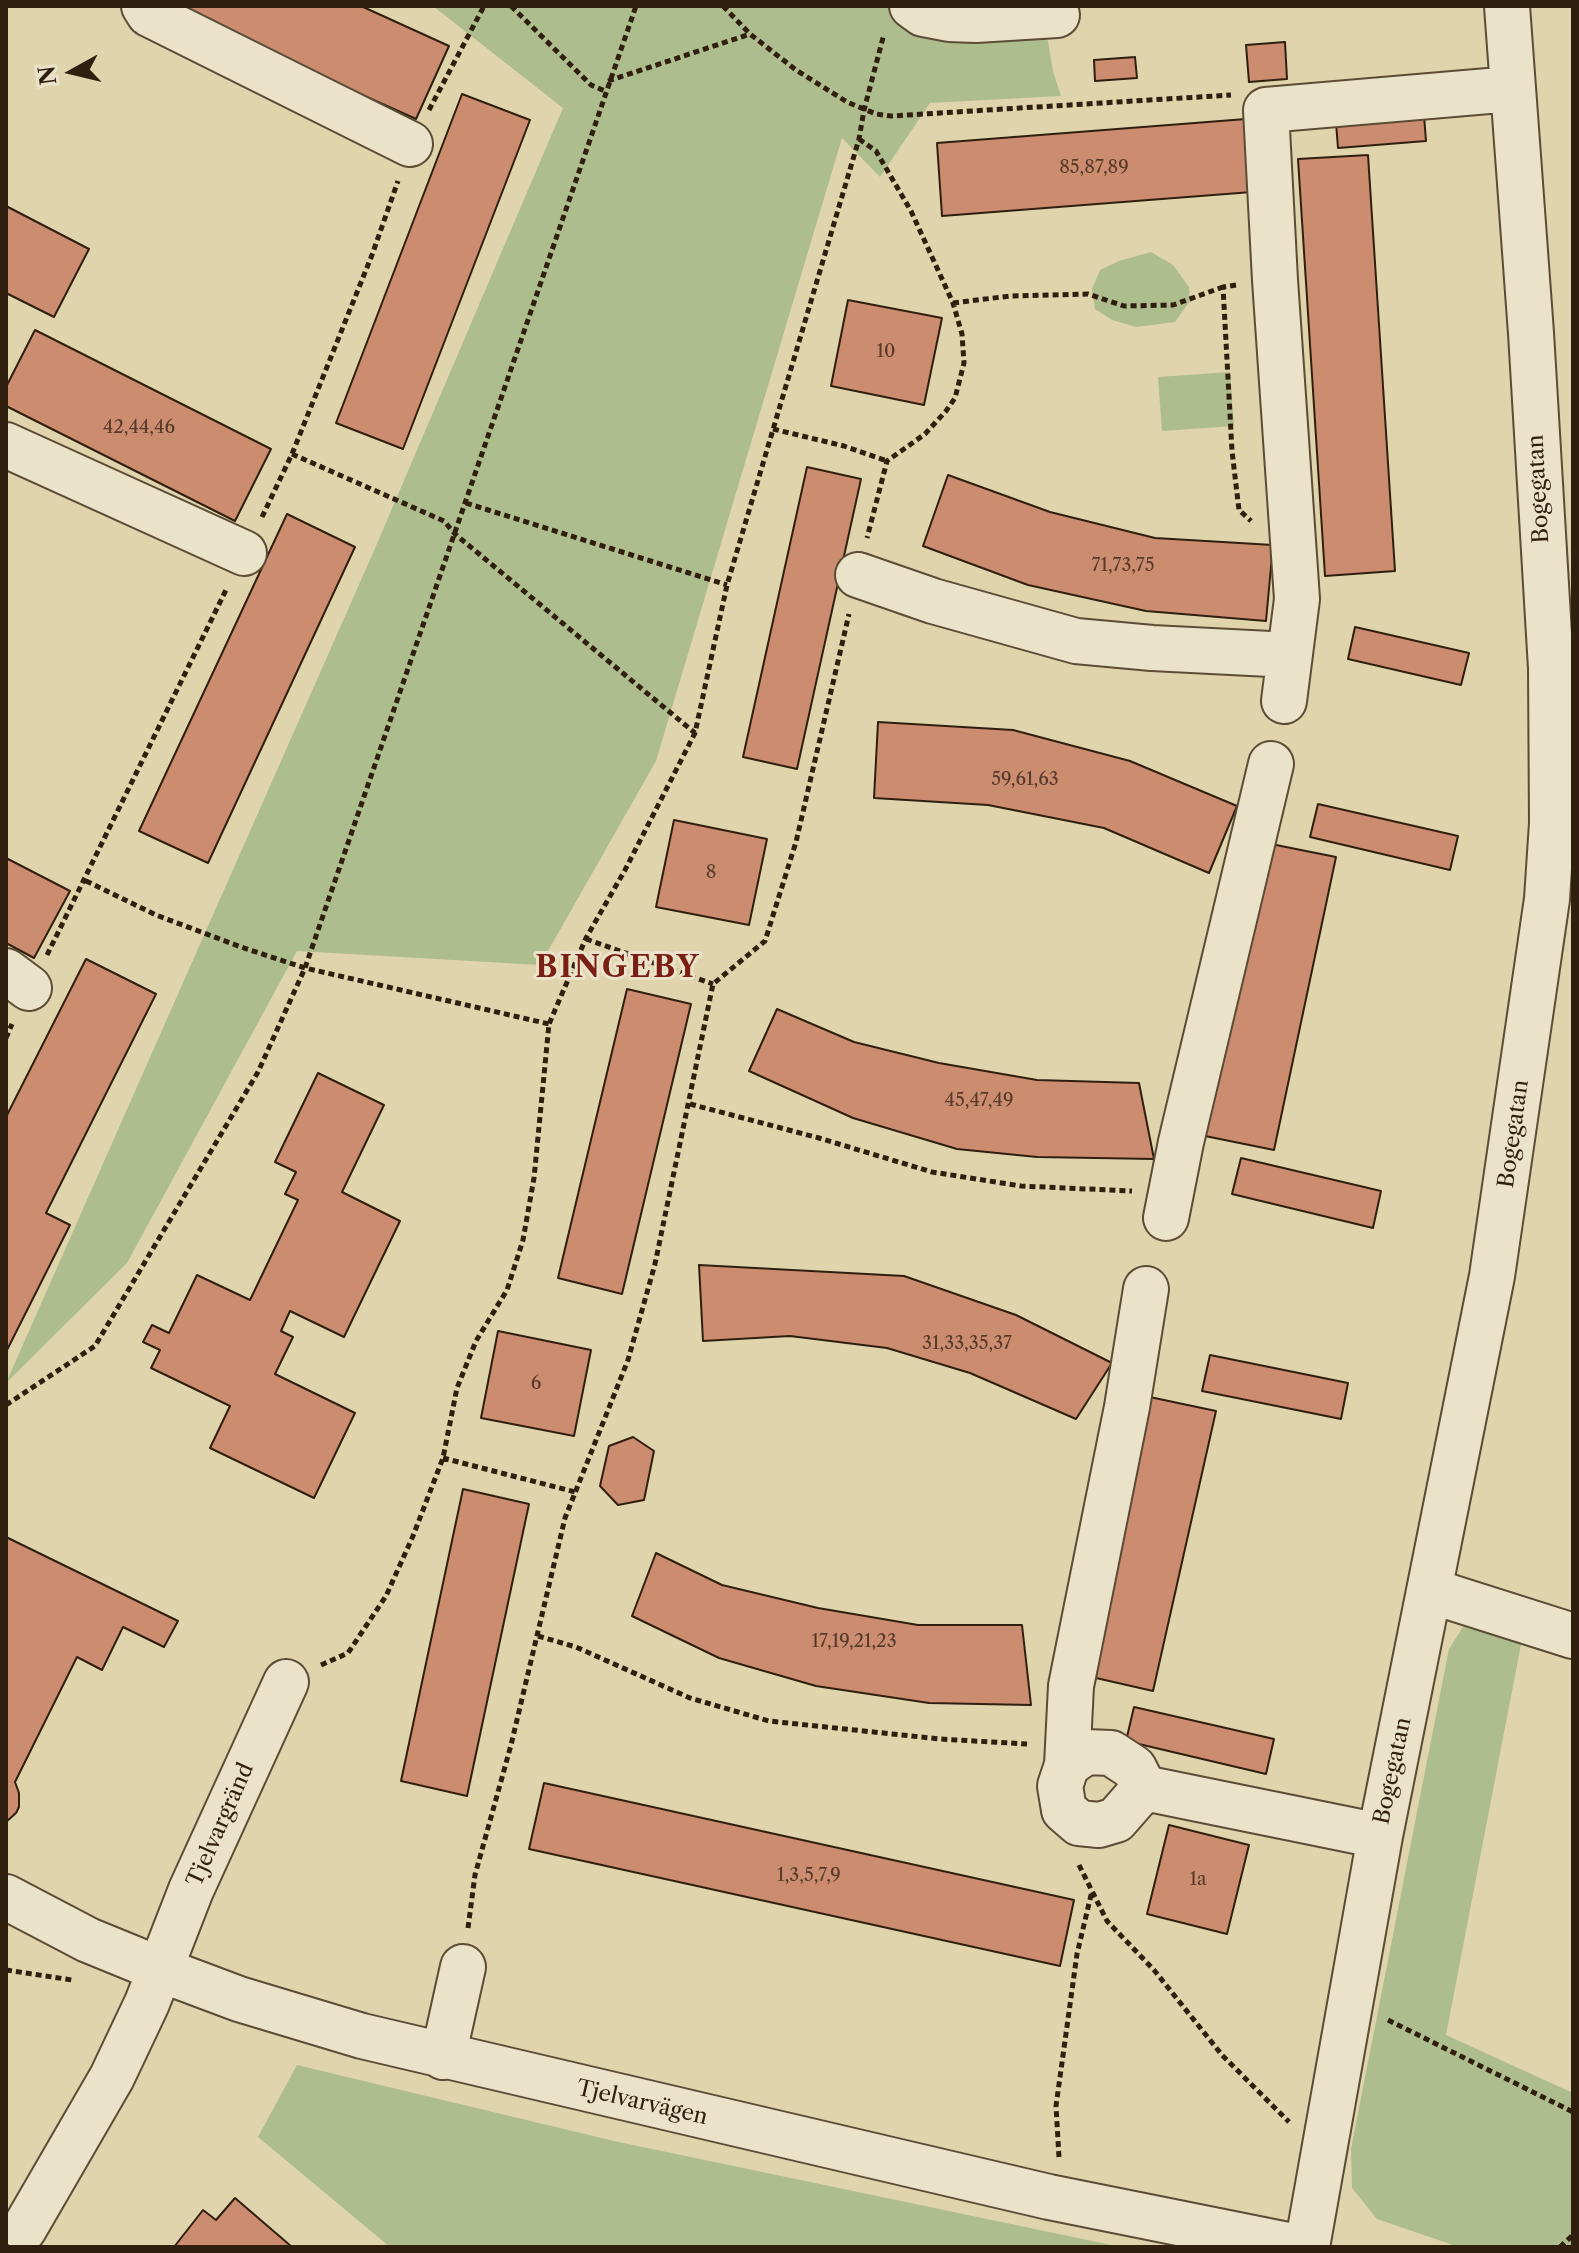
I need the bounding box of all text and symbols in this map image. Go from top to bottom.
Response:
north arrow [32,32,112,112]
text: N [33,64,62,87]
house number: 85,87,89 [1059,157,1129,179]
house number: 10 [877,341,895,363]
house number: 42,44,46 [103,417,175,439]
street label: Bogegatan [1523,434,1555,544]
house number: 71,73,75 [1092,555,1154,577]
house number: 59,61,63 [991,769,1059,791]
house number: 8 [706,862,716,884]
district label: BINGEBY [535,950,701,986]
street label: Bogegatan [1493,1078,1535,1190]
house number: 45,47,49 [945,1090,1013,1112]
house number: 31,33,35,37 [922,1333,1012,1355]
house number: 6 [531,1373,541,1395]
house number: 17,19,21,23 [811,1631,897,1653]
street label: Bogegatan [1369,1715,1417,1827]
street label: Tjelvargränd [182,1759,260,1891]
house number: 1,3,5,7,9 [777,1865,841,1887]
house number: 1a [1189,1869,1207,1891]
street label: Tjelvarvägen [574,2075,710,2131]

